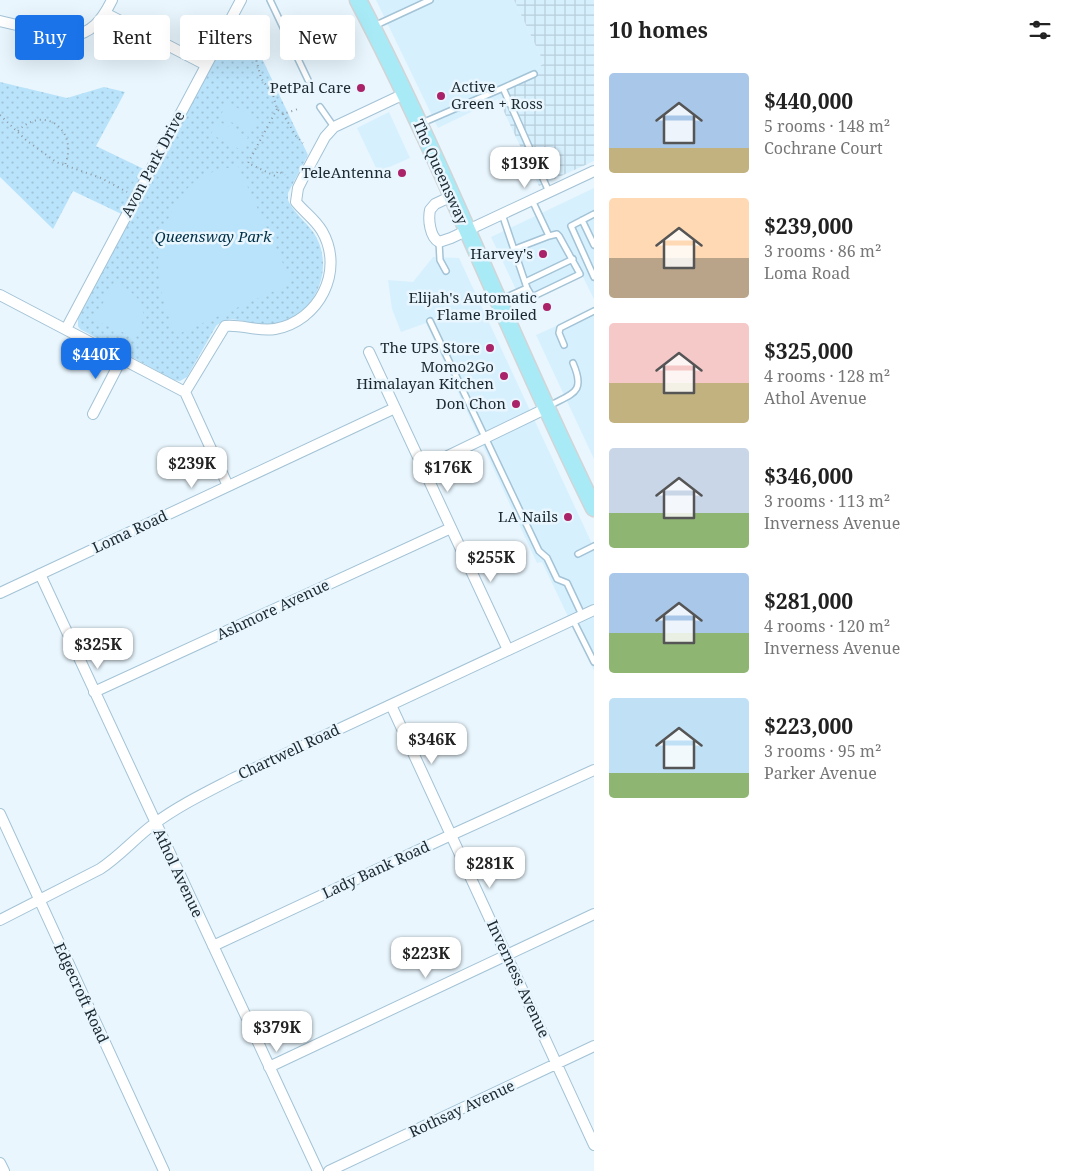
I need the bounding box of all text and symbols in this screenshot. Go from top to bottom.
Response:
chip: Buy [15,15,84,60]
chip: Rent [94,15,170,60]
chip: Filters [180,15,270,60]
chip: New [280,15,355,60]
text: 10 homes [609,16,708,44]
icon: filters [1026,16,1054,44]
place label: Active Green + Ross [451,76,543,113]
place label: PetPal Care [270,77,351,97]
marker: PetPal Care [355,82,367,94]
text: $440,000 [764,87,853,115]
marker: Active Green + Ross [435,90,447,102]
icon: home [649,93,709,153]
street label: Avon Park Drive [116,107,188,220]
text: 5 rooms · 148 m² [764,115,890,137]
street label: The Queensway [409,116,473,228]
text: Cochrane Court [764,137,883,159]
pin: $139K [490,146,560,189]
text: $139K [501,152,549,174]
place label: TeleAntenna [302,162,392,182]
marker: TeleAntenna [396,167,408,179]
text: $239,000 [764,212,853,240]
icon: home [649,218,709,278]
park label: Queensway Park [155,226,272,246]
text: 3 rooms · 86 m² [764,240,881,262]
place label: Harvey's [470,243,533,263]
marker: Harvey's [537,248,549,260]
text: Loma Road [764,262,850,284]
place label: Elijah's Automatic Flame Broiled [409,287,537,324]
marker: Elijah's Automatic Flame Broiled [541,301,553,313]
place label: The UPS Store [380,337,480,357]
text: $325,000 [764,337,853,365]
pin: $440K [61,338,131,380]
marker: The UPS Store [484,342,496,354]
text: $440K [72,343,120,365]
icon: home [649,343,709,403]
place label: Momo2Go Himalayan Kitchen [356,356,494,393]
text: 4 rooms · 128 m² [764,365,890,387]
marker: Momo2Go Himalayan Kitchen [498,370,510,382]
text: Athol Avenue [764,387,867,409]
place label: Don Chon [436,393,506,413]
marker: Don Chon [510,398,522,410]
pin: $239K [157,446,227,489]
pin: $176K [413,450,483,493]
text: $239K [168,452,216,474]
text: $176K [424,456,472,478]
text: $346,000 [764,462,853,490]
icon: home [649,468,709,528]
text: 3 rooms · 113 m² [764,490,890,512]
street label: Loma Road [89,505,170,557]
place label: LA Nails [498,506,558,526]
marker: LA Nails [562,511,574,523]
text: Inverness Avenue [764,512,900,534]
pin: $255K [456,540,526,583]
text: $255K [467,546,515,568]
street label: Ashmore Avenue [213,574,332,644]
text: $281,000 [764,587,853,615]
icon: home [649,593,709,653]
text: 4 rooms · 120 m² [764,615,890,637]
pin: $325K [63,628,133,670]
text: $325K [74,633,122,655]
text: Inverness Avenue [764,637,900,659]
text: $223,000 [764,712,853,740]
icon: home [649,718,709,778]
street label: Chartwell Road [235,719,343,783]
pin: $346K [397,722,467,765]
text: $346K [408,728,456,750]
text: 3 rooms · 95 m² [764,740,881,762]
text: Parker Avenue [764,762,877,784]
street label: Athol Avenue [150,825,208,920]
street label: Lady Bank Road [319,835,432,903]
pin: $281K [455,846,525,889]
text: $281K [466,852,514,874]
street label: Inverness Avenue [483,916,555,1041]
pin: $223K [391,936,461,979]
street label: Edgecroft Road [50,939,114,1046]
text: $223K [402,942,450,964]
pin: $379K [242,1010,312,1053]
text: $379K [253,1016,301,1038]
street label: Rothsay Avenue [406,1075,518,1141]

